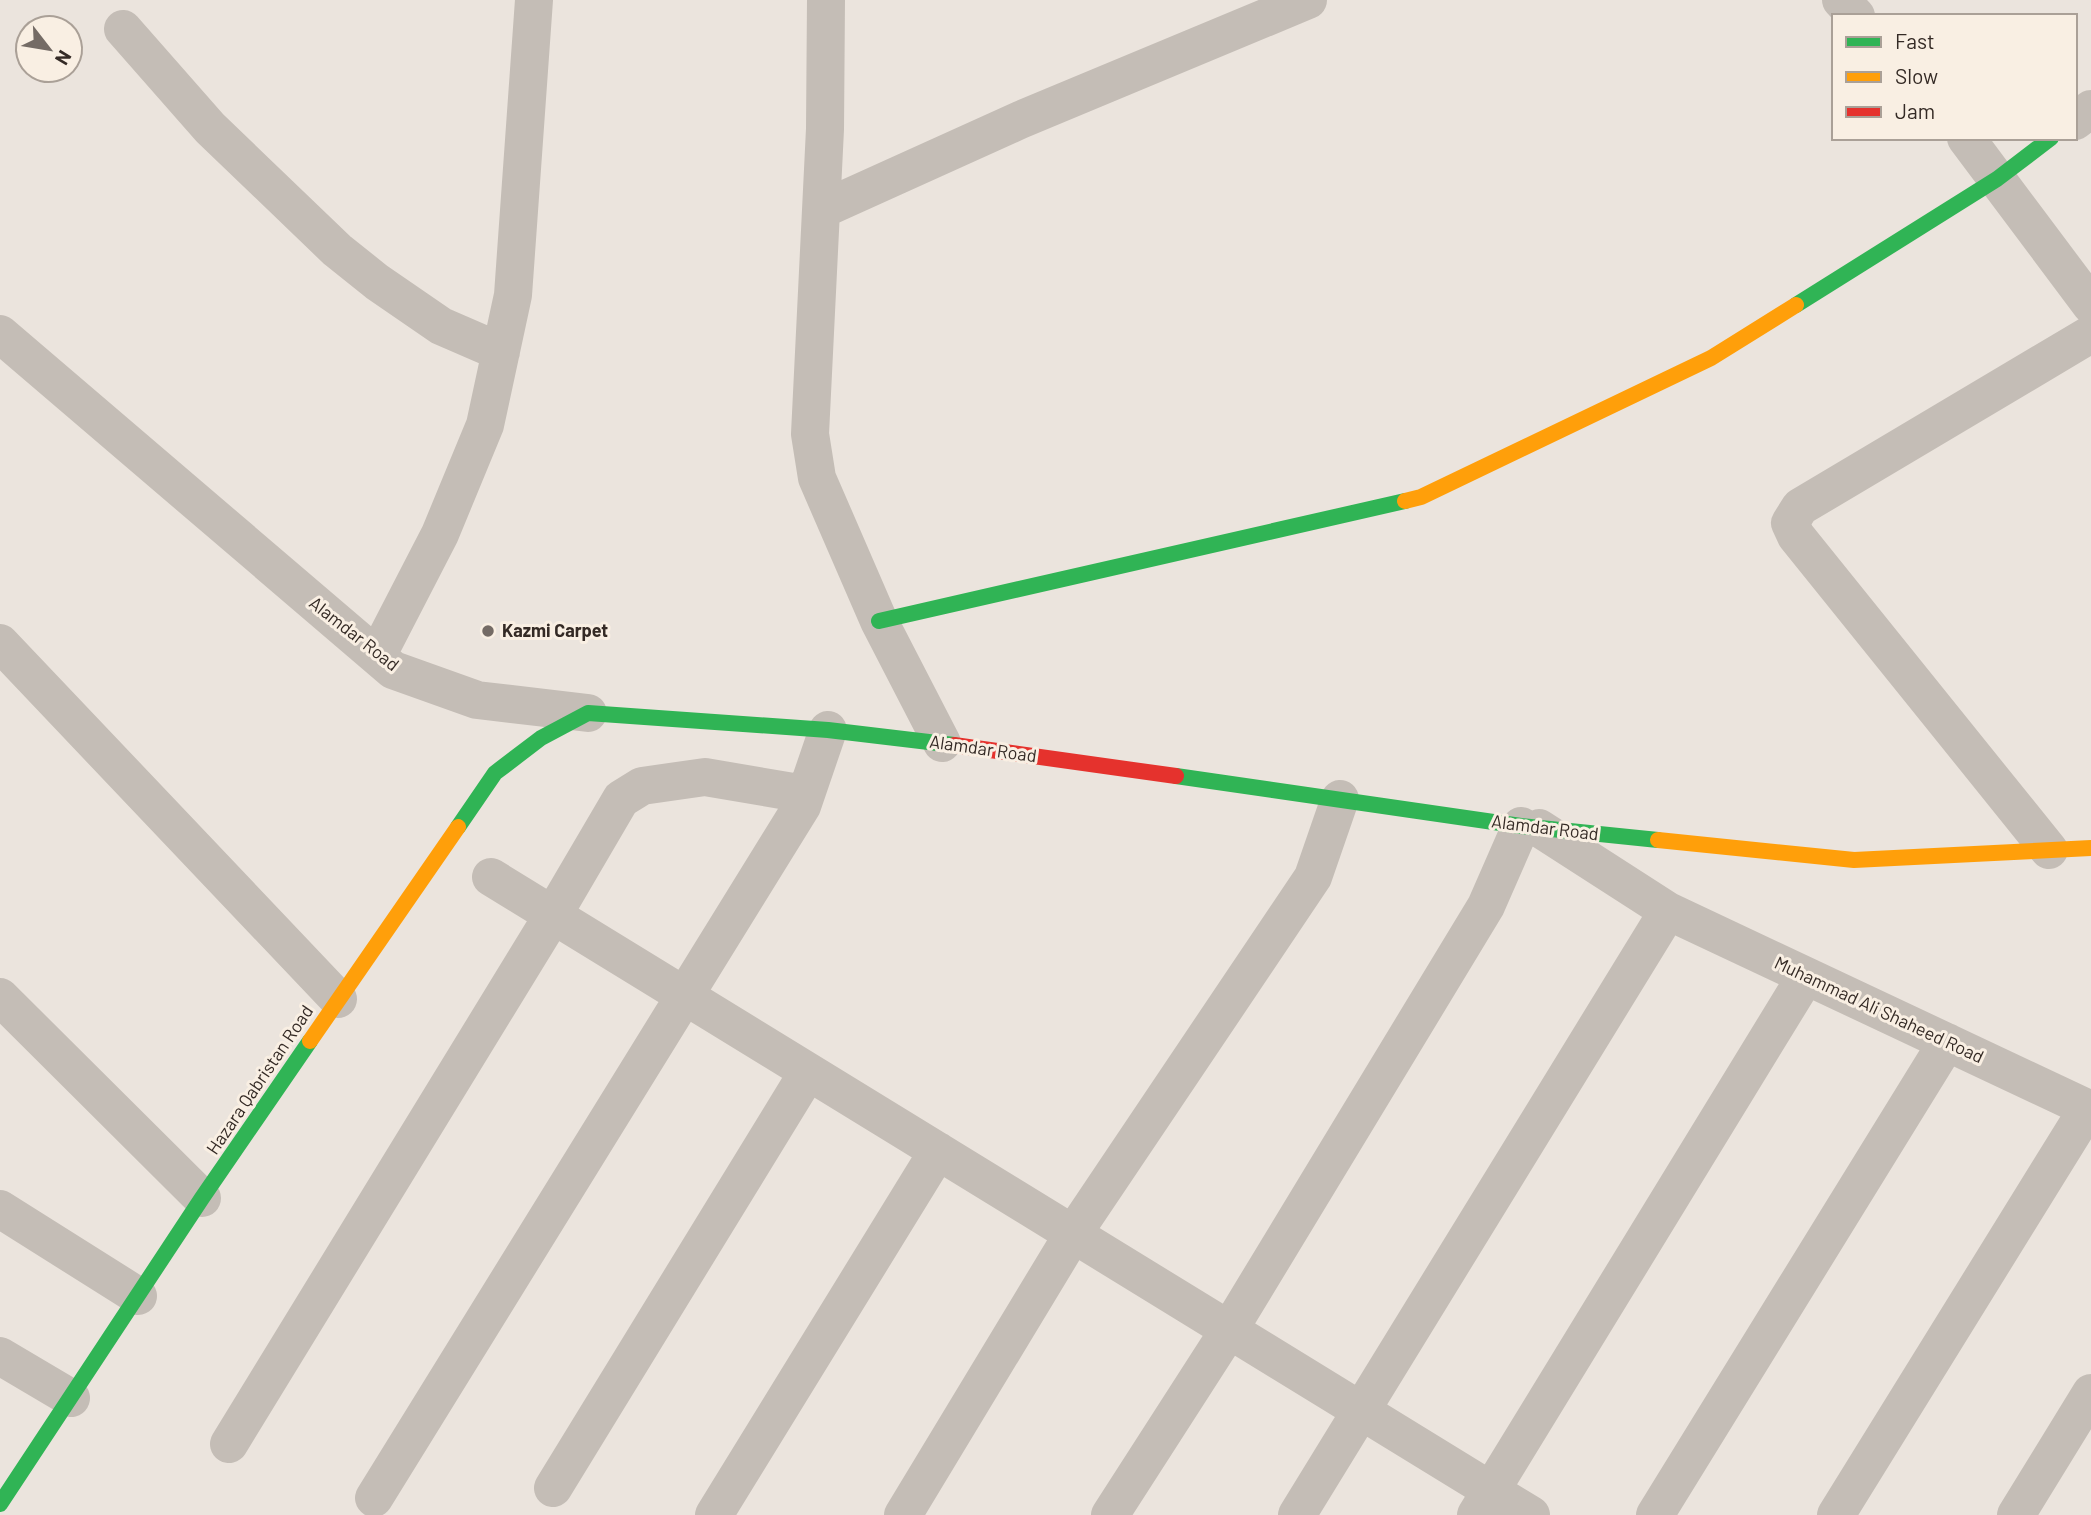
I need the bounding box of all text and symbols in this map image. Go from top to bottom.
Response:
north arrow [14,14,84,84]
legend [1832,14,2077,140]
text: Fast [1895,28,1935,53]
text: N [51,47,77,69]
text: Slow [1895,63,1938,88]
text: Jam [1895,98,1935,123]
street label: Alamdar Road [305,591,404,675]
place label: Kazmi Carpet [502,619,608,641]
marker: Kazmi Carpet [480,623,496,639]
street label: Alamdar Road [928,730,1038,766]
street label: Alamdar Road [1490,810,1600,845]
street label: Muhammad Ali Shaheed Road [1771,951,1988,1067]
street label: Hazara Qabristan Road [201,1001,317,1158]

